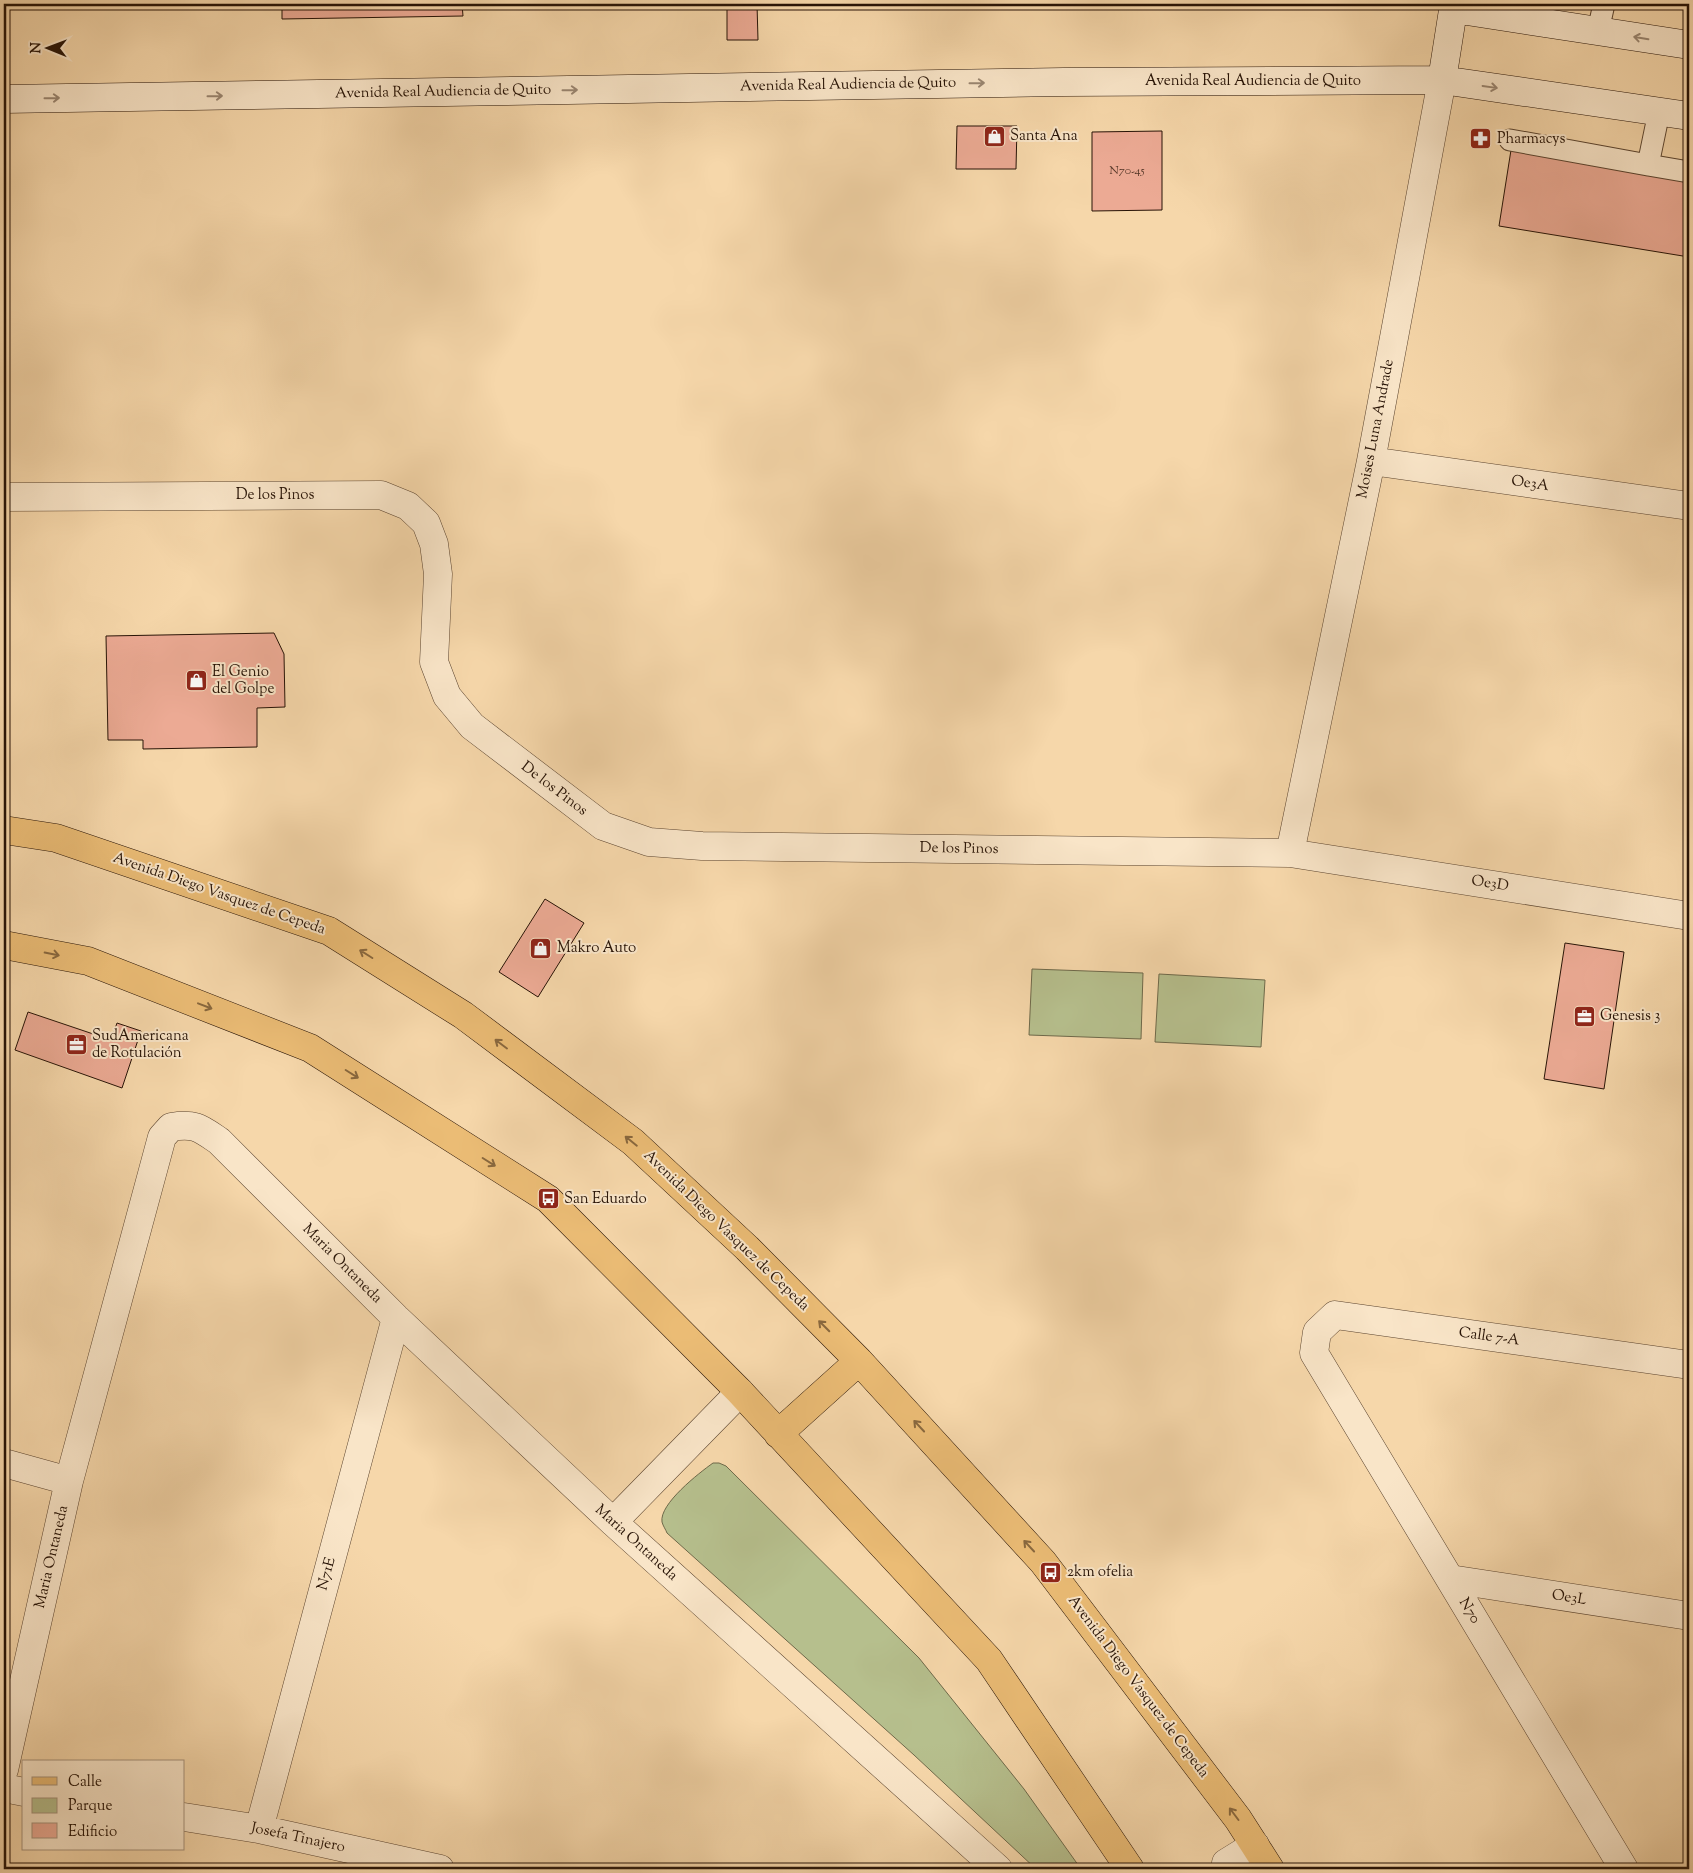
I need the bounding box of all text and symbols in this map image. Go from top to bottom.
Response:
north arrow [22,22,72,72]
one-way arrow [1633,33,1649,43]
text: N [27,42,47,54]
street label: Avenida Real Audiencia de Quito [1145,71,1361,92]
street label: Avenida Real Audiencia de Quito [740,73,956,97]
one-way arrow [969,78,985,88]
street label: Avenida Real Audiencia de Quito [335,80,551,104]
one-way arrow [1482,83,1498,93]
one-way arrow [562,85,578,95]
one-way arrow [206,91,223,101]
one-way arrow [44,93,60,103]
shop icon: Santa Ana [982,124,1006,148]
place label: Santa Ana [1010,126,1078,147]
pharmacy icon: Pharmacys [1469,127,1493,151]
place label: Pharmacys [1497,129,1566,150]
house number: N70-45 [1109,162,1145,180]
street label: Moises Luna Andrade [1352,358,1400,500]
street label: Oe3A [1510,471,1550,497]
street label: De los Pinos [236,485,314,506]
place label: El Genio del Golpe [212,662,274,700]
shop icon: El Genio del Golpe [184,669,208,693]
street label: De los Pinos [516,757,592,821]
street label: De los Pinos [919,838,999,860]
street label: Avenida Diego Vasquez de Cepeda [110,848,328,940]
street label: Oe3D [1470,871,1510,897]
shop icon: Makro Auto [529,936,553,960]
place label: Makro Auto [557,938,636,959]
one-way arrow [43,949,59,959]
one-way arrow [359,949,373,959]
one-way arrow [197,1002,212,1012]
office icon: Genesis 3 [1572,1004,1596,1028]
place label: Genesis 3 [1600,1006,1660,1027]
place label: SudAmericana de Rotulación [92,1026,189,1064]
office icon: SudAmericana de Rotulación [64,1033,88,1057]
one-way arrow [494,1039,508,1049]
one-way arrow [344,1070,358,1080]
one-way arrow [625,1136,638,1147]
street label: Avenida Diego Vasquez de Cepeda [638,1146,814,1316]
one-way arrow [481,1157,495,1167]
bus stop icon: San Eduardo [536,1187,560,1211]
place label: San Eduardo [564,1189,647,1210]
street label: Maria Ontaneda [297,1219,387,1309]
one-way arrow [818,1320,831,1332]
street label: Calle 7-A [1457,1322,1521,1352]
one-way arrow [913,1420,925,1433]
street label: Maria Ontaneda [590,1500,682,1586]
street label: Maria Ontaneda [30,1503,74,1611]
one-way arrow [1023,1540,1035,1552]
street label: N71E [313,1555,341,1593]
bus stop icon: 2km ofelia [1039,1560,1063,1584]
place label: 2km ofelia [1067,1562,1133,1583]
street label: Oe3L [1550,1585,1588,1611]
street label: Avenida Diego Vasquez de Cepeda [1062,1591,1214,1783]
street label: N70 [1453,1594,1485,1628]
legend [22,1760,185,1850]
text: Calle [68,1772,102,1793]
text: Parque [68,1796,112,1817]
one-way arrow [1229,1807,1239,1821]
street label: Josefa Tinajero [248,1818,347,1858]
text: Edificio [68,1822,117,1843]

